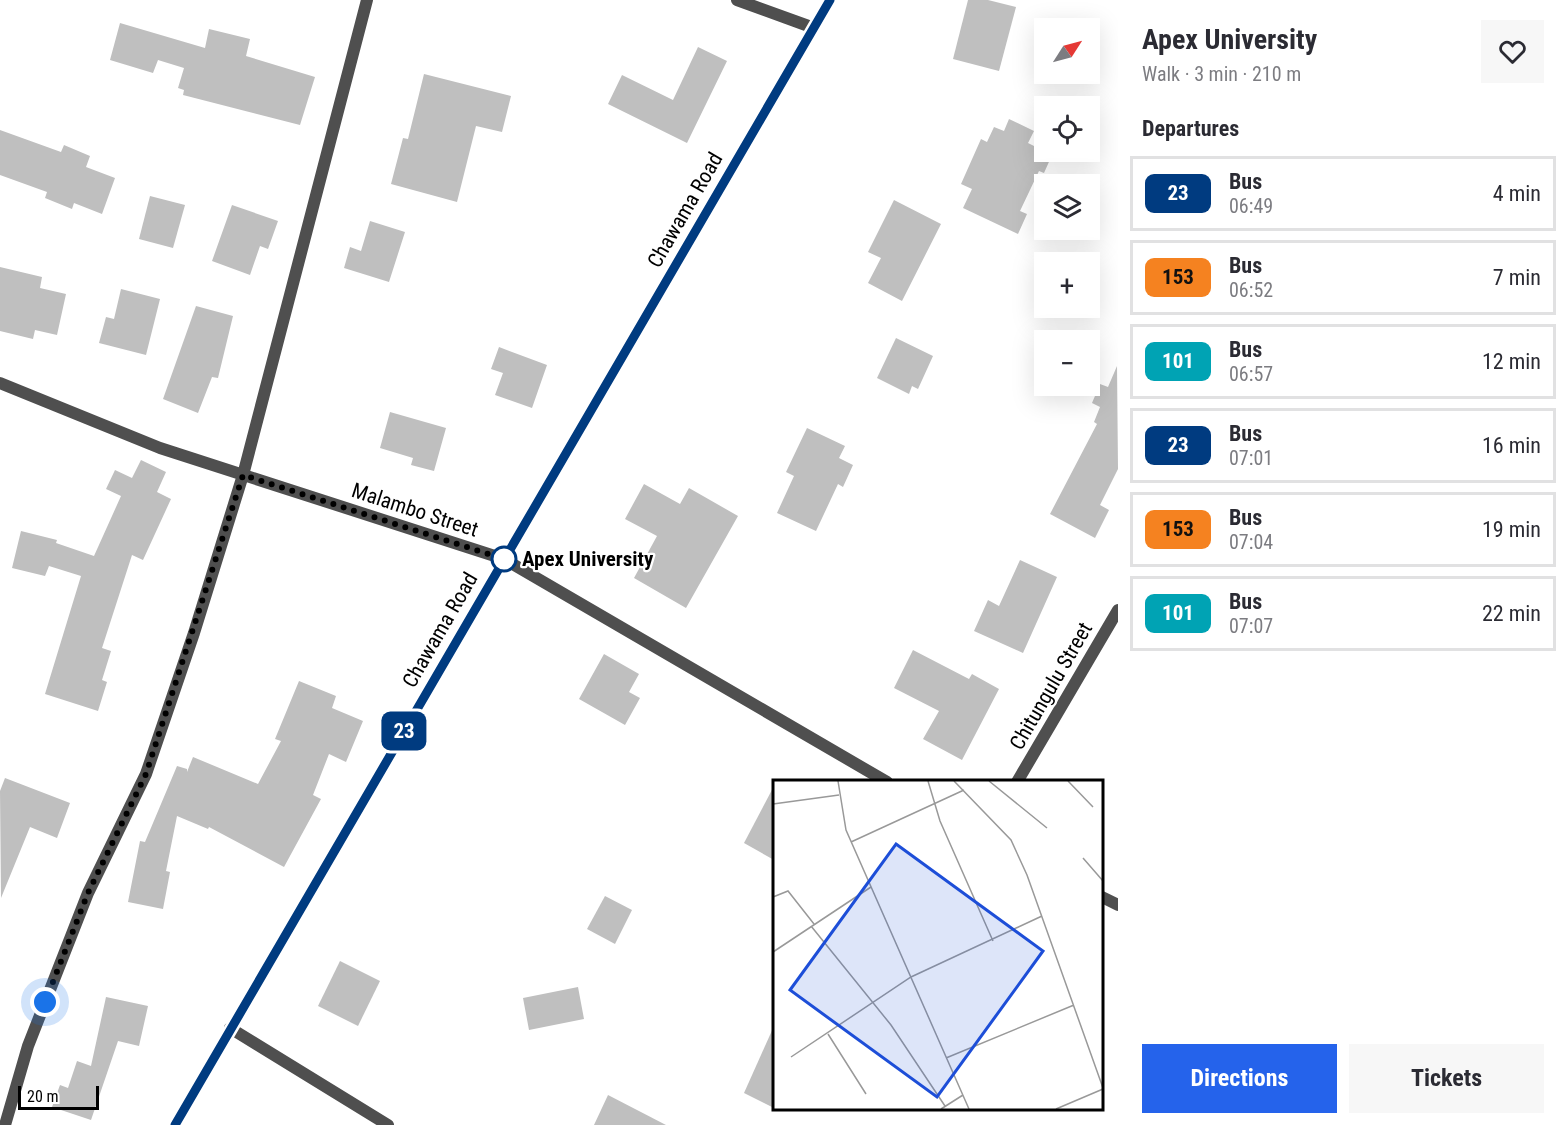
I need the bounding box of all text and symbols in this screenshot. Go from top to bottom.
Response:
north arrow [1034,18,1100,84]
map controls [1034,18,1100,396]
button: heart [1481,20,1544,83]
text: Apex University [1142,23,1317,56]
text: Walk · 3 min · 210 m [1142,62,1301,86]
button: locate [1034,96,1100,162]
text: Departures [1142,116,1239,141]
street label: Chawama Road [642,148,728,272]
text: Bus [1229,169,1262,194]
button: layers [1034,174,1100,240]
text: 23 [1167,181,1189,205]
text: 4 min [1493,181,1541,206]
text: 06:49 [1229,194,1273,218]
button: + [1034,252,1100,318]
text: Bus [1229,253,1262,278]
text: 153 [1162,265,1194,289]
text: 7 min [1493,265,1541,290]
text: 06:52 [1229,278,1273,302]
button: − [1034,330,1100,396]
text: Bus [1229,337,1262,362]
text: 101 [1162,349,1194,373]
text: 12 min [1482,349,1541,374]
text: 06:57 [1229,362,1273,386]
text: Bus [1229,421,1262,446]
text: 23 [1167,433,1189,457]
text: 16 min [1482,433,1541,458]
text: 07:01 [1229,446,1273,470]
street label: Malambo Street [349,478,481,542]
text: Bus [1229,505,1262,530]
text: 153 [1162,517,1194,541]
text: 19 min [1482,517,1541,542]
text: 07:04 [1229,530,1273,554]
marker: Apex University [491,546,517,572]
place label: Apex University [522,547,654,571]
street label: Chawama Road [397,568,483,692]
text: Bus [1229,589,1262,614]
text: 101 [1162,601,1194,625]
text: 22 min [1482,601,1541,626]
text: 07:07 [1229,614,1273,638]
street label: Chitungulu Street [1005,618,1097,754]
line badge: 23 [377,712,431,750]
text: 23 [393,719,415,743]
inset map [773,780,1103,1110]
your location [30,987,60,1017]
button: Directions [1142,1044,1337,1113]
button: Tickets [1349,1044,1544,1113]
scale bar [18,1083,99,1110]
text: 20 m [27,1087,59,1106]

